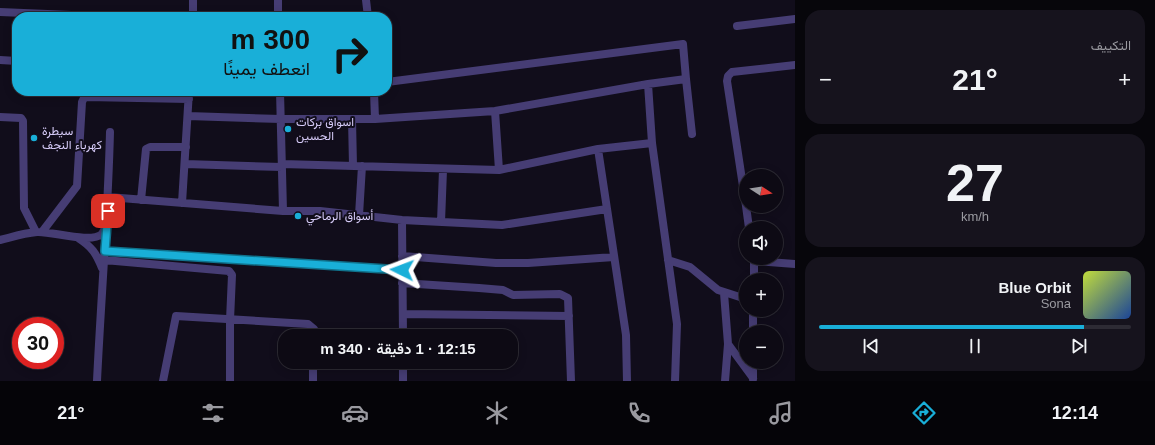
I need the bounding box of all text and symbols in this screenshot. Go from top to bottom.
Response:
text: 300 m [231,24,310,55]
icon: right [324,28,376,80]
text: التكييف [1091,38,1131,53]
text: انعطف يمينًا [223,59,310,79]
text: 21° [952,63,998,96]
text: − [819,67,832,92]
text: + [1118,67,1131,92]
place label: اسواق بركات الحسين [296,115,354,144]
place label: سيطرة كهرباء النجف [42,124,102,153]
marker: اسواق بركات الحسين [283,124,293,134]
marker: سيطرة كهرباء النجف [29,133,39,143]
text: 27 [946,154,1004,212]
north arrow [739,169,783,213]
map controls [739,169,783,369]
pin [91,194,125,228]
icon: arrive [97,200,119,222]
place label: أسواق الرماحي [306,209,374,226]
text: km/h [961,209,989,224]
marker: أسواق الرماحي [293,211,303,221]
button: sound [739,221,783,265]
position arrow [381,249,423,291]
button: + [739,273,783,317]
text: Blue Orbit [998,279,1071,296]
text: Sona [1041,296,1071,311]
speed limit sign: 30 [12,317,64,369]
button: − [739,325,783,369]
icon: previous [860,335,882,357]
icon: pause [964,335,986,357]
icon: next [1068,335,1090,357]
text: 12:15 · 1 دقيقة · 340 m [320,340,476,357]
icon: filters [199,399,227,427]
icon: car [341,399,369,427]
icon: climate [483,399,511,427]
icon: phone [625,399,653,427]
icon: music [767,399,795,427]
icon: directions [910,399,938,427]
text: 21° [57,403,84,423]
text: 12:14 [1052,403,1098,423]

